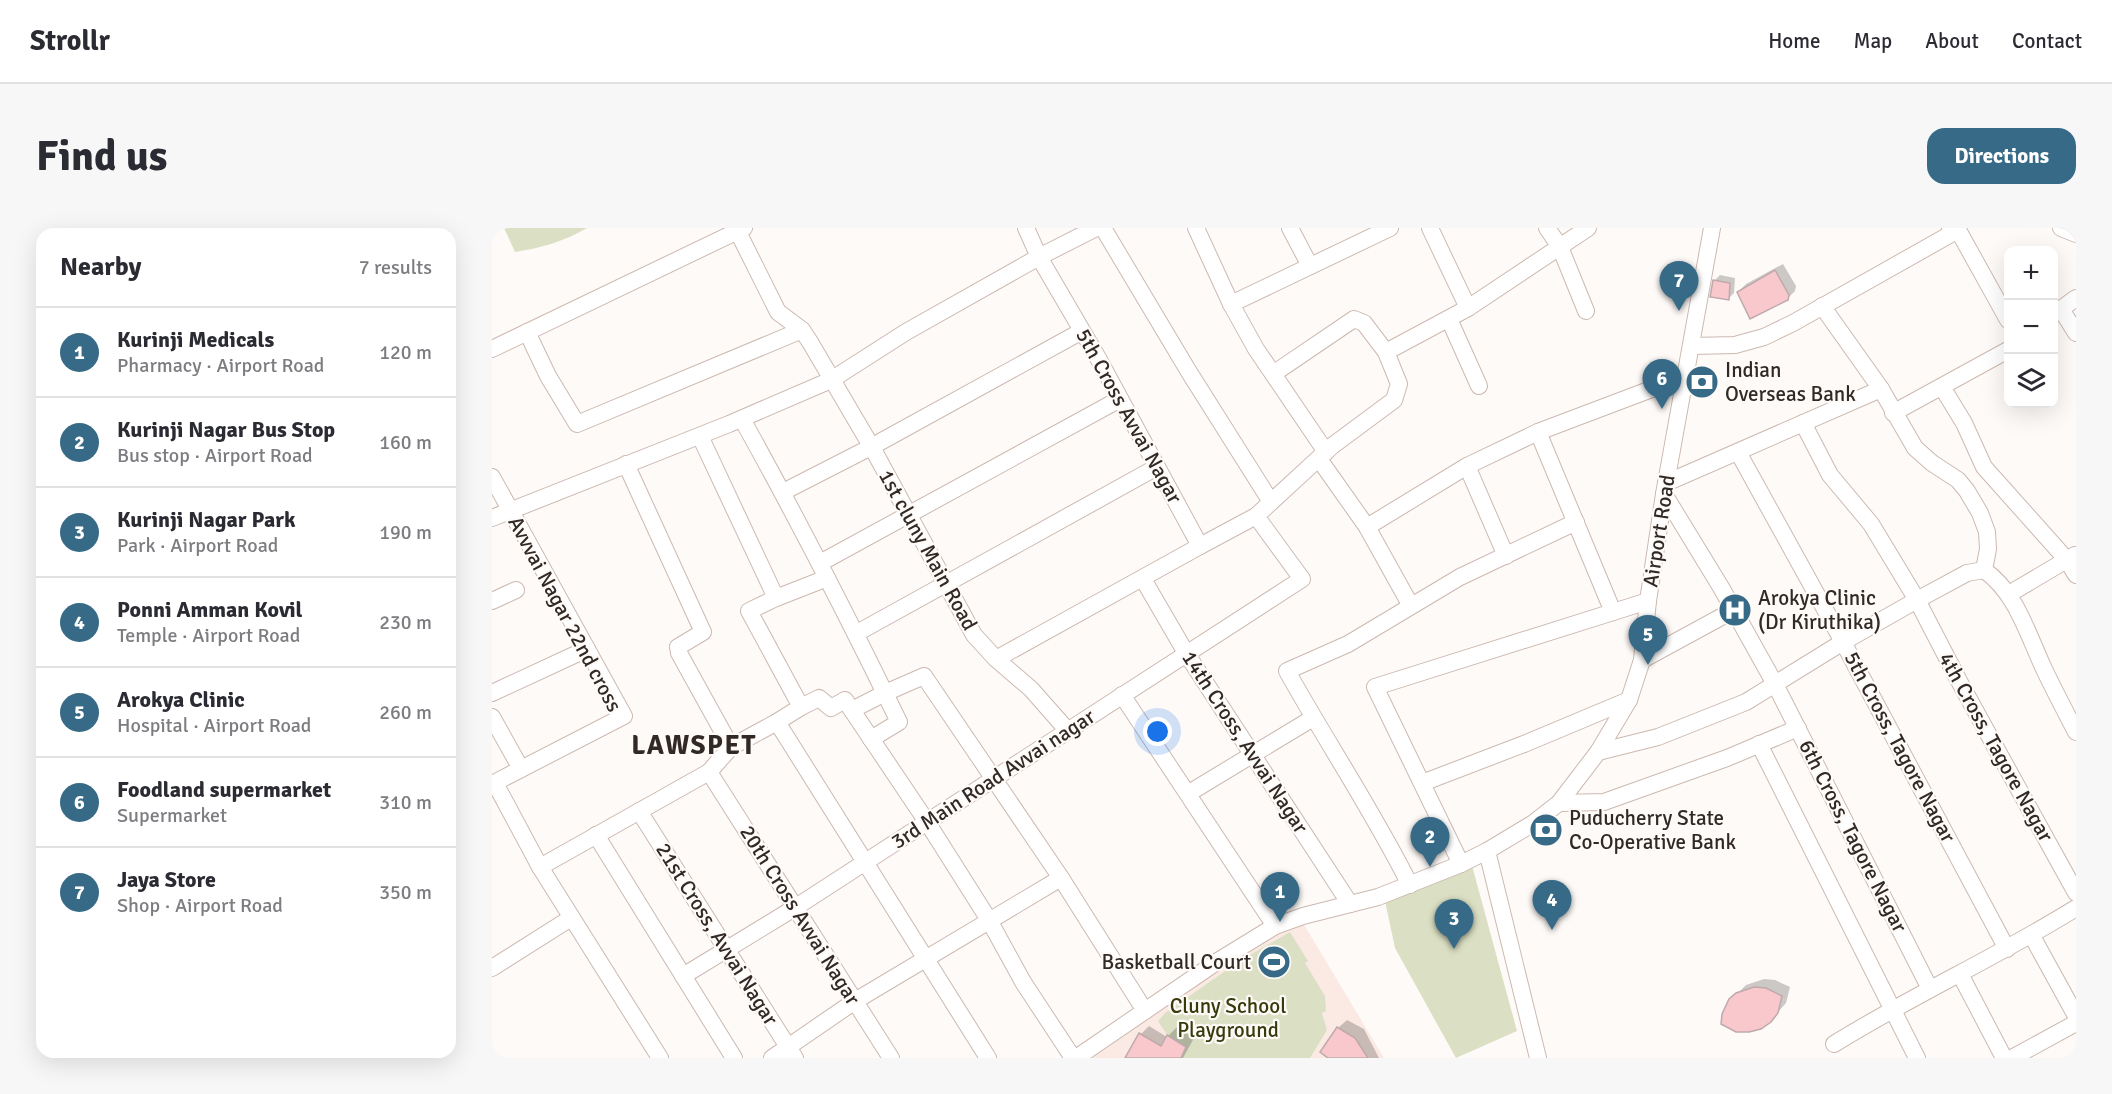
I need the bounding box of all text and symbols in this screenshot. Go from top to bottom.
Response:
text: Strollr [30,24,110,58]
text: Home [1768,28,1821,54]
text: Map [1854,28,1892,54]
text: About [1925,28,1979,54]
text: Contact [2012,28,2082,54]
button: Directions [1927,128,2076,184]
text: Find us [36,131,167,182]
map controls [2004,246,2058,408]
button: + [2004,246,2058,300]
text: Nearby [60,251,141,283]
text: 7 results [359,255,432,280]
pin: 7 [1660,262,1698,311]
button: − [2004,300,2058,354]
street label: 5th Cross Avvai Nagar [1070,324,1188,508]
text: Kurinji Medicals [117,326,274,353]
text: 1 [74,340,85,365]
text: 120 m [379,340,432,365]
text: Pharmacy · Airport Road [117,353,324,378]
button: layers [2004,354,2058,408]
place label: Indian Overseas Bank [1725,357,1856,407]
pin: 6 [1642,360,1682,409]
bank icon: Indian Overseas Bank [1684,364,1720,400]
text: Kurinji Nagar Bus Stop [117,416,335,443]
text: 2 [74,430,85,455]
text: 160 m [379,430,432,455]
text: Bus stop · Airport Road [117,443,313,468]
street label: 1st cluny Main Road [873,465,983,635]
street label: Airport Road [1637,473,1681,589]
text: Kurinji Nagar Park [117,506,295,533]
street label: Avvvai Nagar 22nd cross [502,512,628,716]
text: 3 [74,520,85,545]
text: 190 m [379,520,432,545]
text: Park · Airport Road [117,533,278,558]
place label: Arokya Clinic (Dr Kiruthika) [1758,585,1881,635]
hospital icon: Arokya Clinic (Dr Kiruthika) [1717,592,1753,628]
text: Ponni Amman Kovil [117,596,302,623]
text: 4 [74,610,85,635]
text: 230 m [379,610,432,635]
pin: 5 [1628,616,1668,665]
text: Temple · Airport Road [117,623,300,648]
street label: 14th Cross, Avvai Nagar [1176,646,1314,838]
street label: 5th Cross, Tagore Nagar [1839,647,1961,847]
street label: 4th Cross, Tagore Nagar [1933,648,2059,846]
text: Arokya Clinic [117,686,245,713]
text: 5 [74,700,85,725]
text: 260 m [379,700,432,725]
street label: 3rd Main Road Avvai nagar [886,703,1100,855]
text: Hospital · Airport Road [117,713,311,738]
your location [1143,717,1172,746]
district label: LAWSPET [631,729,757,762]
street label: 6th Cross, Tagore Nagar [1793,735,1913,937]
text: Foodland supermarket [117,776,331,803]
text: 6 [74,790,85,815]
text: 310 m [379,790,432,815]
text: Supermarket [117,803,227,828]
place label: Puducherry State Co-Operative Bank [1569,805,1736,855]
bank icon: Puducherry State Co-Operative Bank [1528,812,1564,848]
pin: 2 [1410,818,1450,867]
street label: 20th Cross Avvai Nagar [734,820,866,1010]
street label: 21st Cross, Avvai Nagar [650,838,784,1030]
text: Jaya Store [117,866,216,893]
pin: 1 [1260,872,1300,922]
text: 7 [74,880,85,905]
text: 350 m [379,880,432,905]
pin: 4 [1532,880,1572,930]
text: Shop · Airport Road [117,893,283,918]
pin: 3 [1434,900,1474,949]
sports icon: Basketball Court [1256,944,1292,980]
place label: Basketball Court [1102,949,1251,975]
park label: Cluny School Playground [1170,993,1286,1043]

